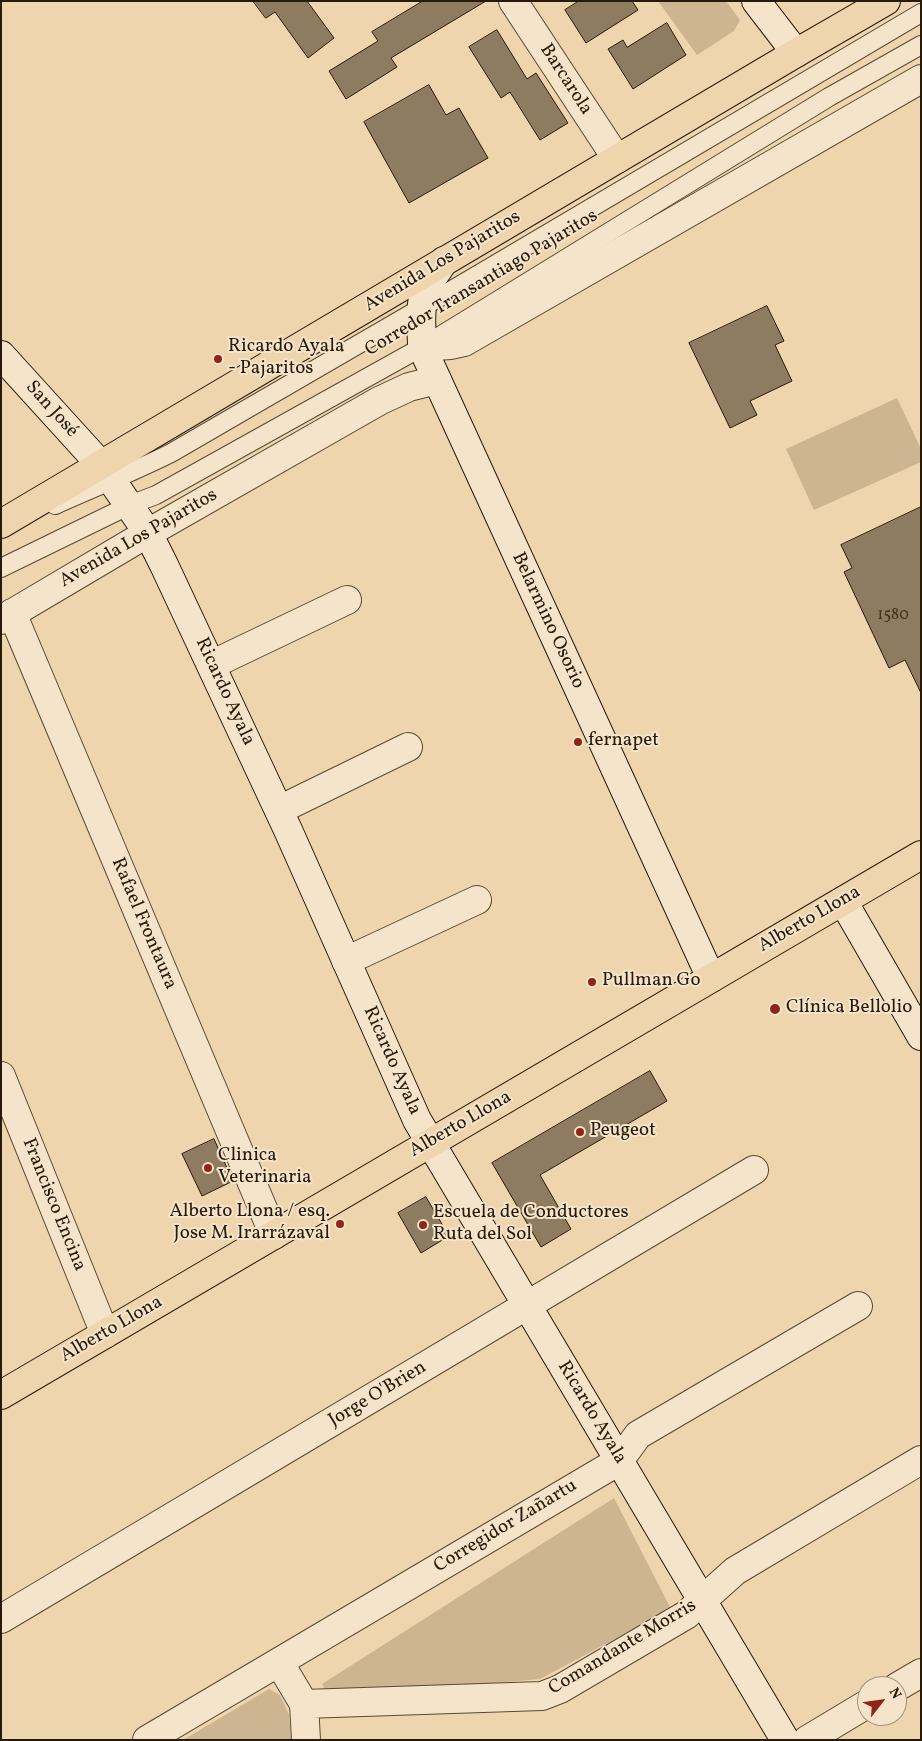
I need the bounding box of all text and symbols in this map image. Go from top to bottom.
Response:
street label: Barcarola [534,40,596,120]
street label: Corredor Transantiago Pajaritos [362,205,602,363]
street label: Avenida Los Pajaritos [361,206,525,318]
place label: Ricardo Ayala - Pajaritos [228,337,344,381]
marker: Ricardo Ayala - Pajaritos [212,353,224,365]
street label: San José [20,377,82,443]
street label: Avenida Los Pajaritos [56,484,222,594]
street label: Belarmino Osorio [505,549,589,693]
house number: 1580 [877,606,909,626]
street label: Ricardo Ayala [189,634,259,750]
place label: fernapet [588,731,659,753]
marker: fernapet [572,736,584,748]
street label: Rafael Frontaura [105,855,181,993]
street label: Alberto Llona [755,882,865,958]
place label: Pullman Go [602,971,701,993]
marker: Pullman Go [586,976,598,988]
place label: Clínica Bellolio [786,998,912,1020]
marker: Clínica Bellolio [768,1002,782,1016]
street label: Ricardo Ayala [357,1003,425,1119]
street label: Alberto Llona [406,1087,516,1163]
place label: Peugeot [590,1121,656,1143]
marker: Peugeot [574,1126,586,1138]
street label: Francisco Encina [16,1135,90,1275]
place label: Clinica Veterinaria [218,1146,311,1190]
marker: Clinica Veterinaria [202,1162,214,1174]
place label: Alberto Llona / esq. Jose M. Irarrázaval [169,1202,330,1246]
place label: Escuela de Conductores Ruta del Sol [433,1203,629,1247]
marker: Alberto Llona / esq. Jose M. Irarrázaval [334,1218,346,1230]
marker: Escuela de Conductores Ruta del Sol [417,1219,429,1231]
street label: Alberto Llona [57,1292,167,1368]
street label: Jorge O'Brien [325,1357,431,1433]
street label: Ricardo Ayala [551,1357,631,1469]
street label: Corregidor Zañartu [430,1475,582,1579]
street label: Comandante Morris [545,1595,701,1701]
north arrow [857,1676,907,1726]
text: N [884,1685,905,1703]

